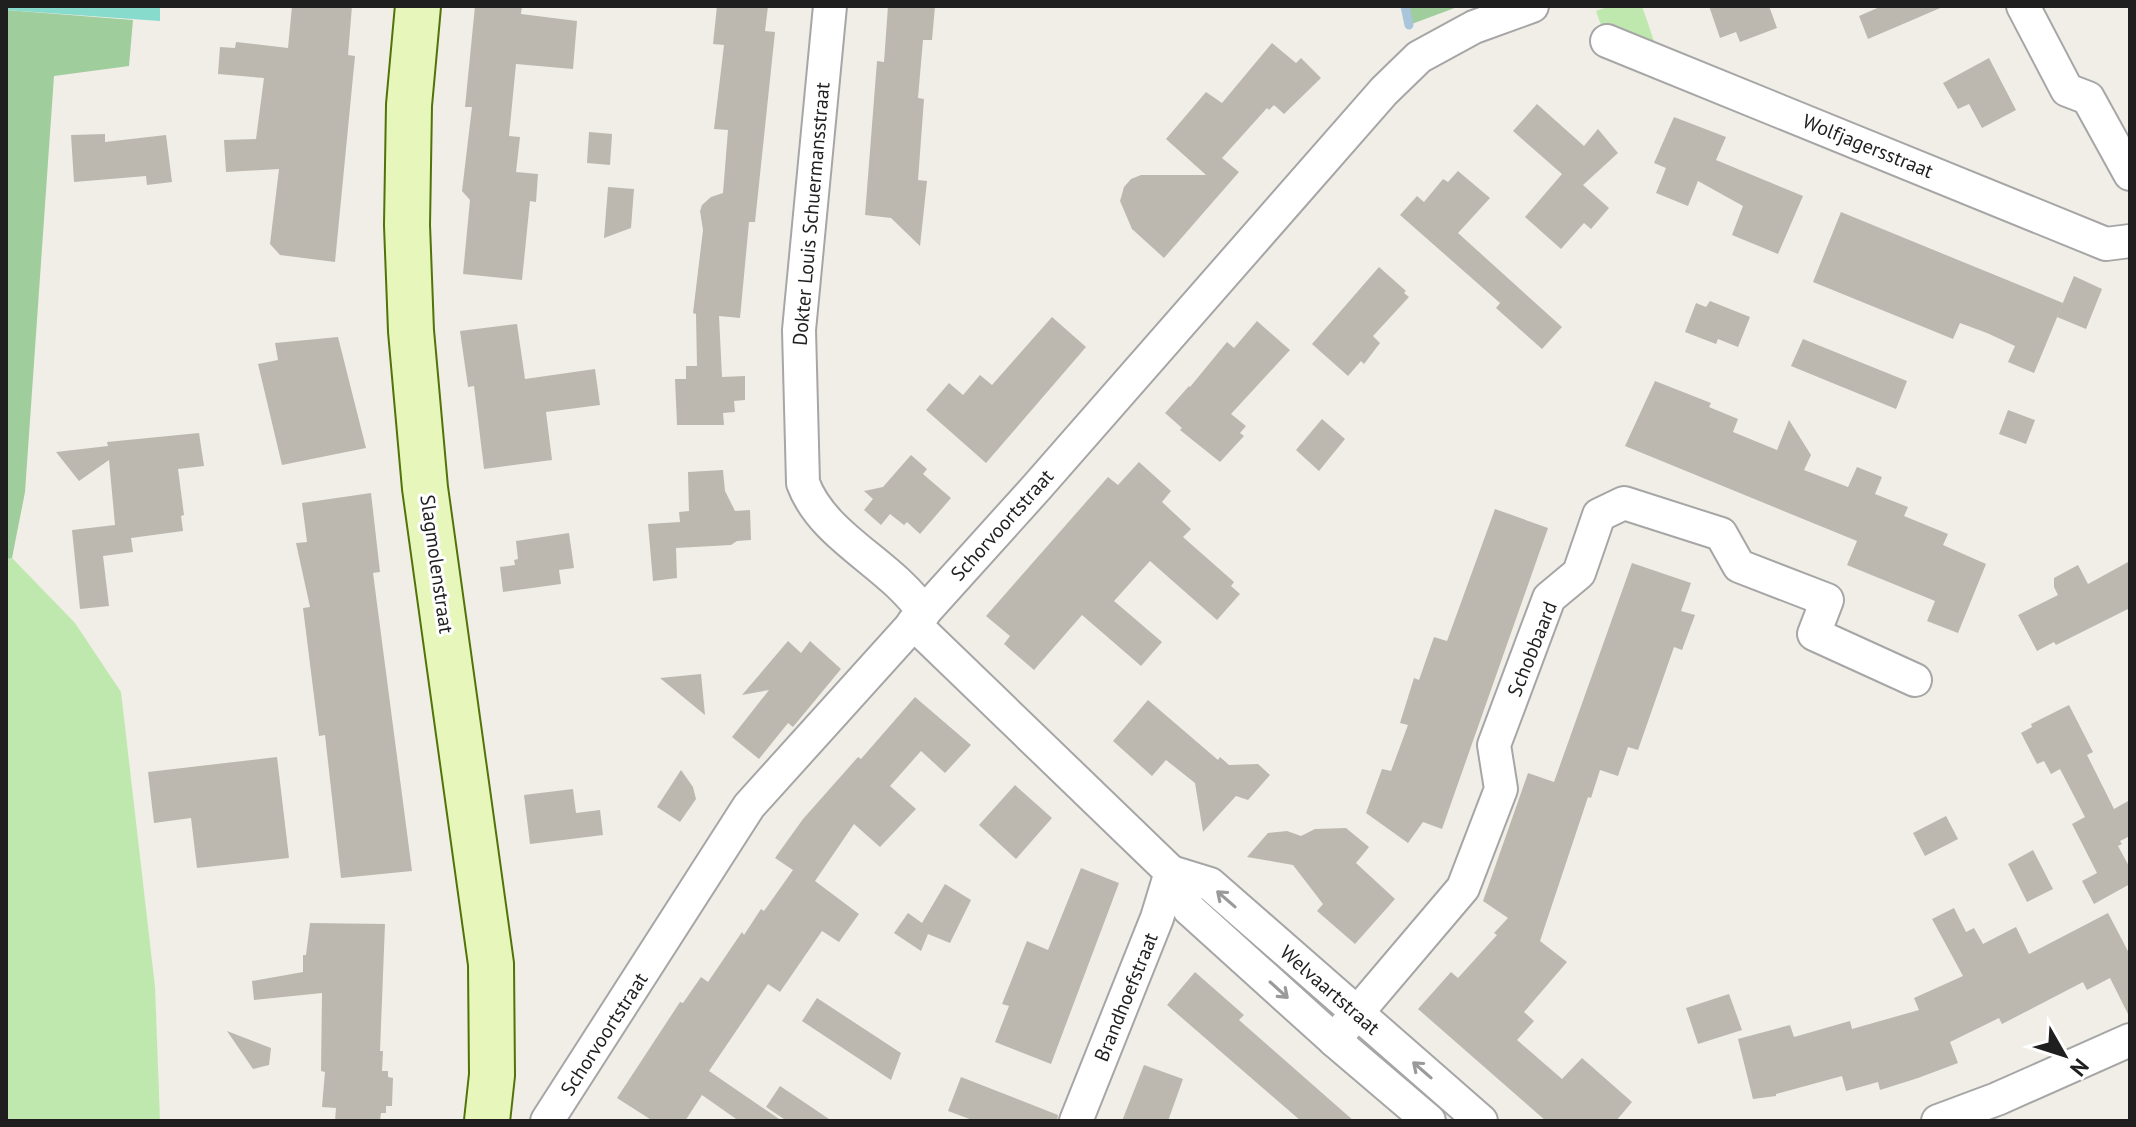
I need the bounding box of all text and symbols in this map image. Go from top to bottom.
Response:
street label: Dokter Louis Schuermansstraat [787,81,835,347]
street label: Wolfjagersstraat [1799,108,1937,184]
street label: Schorvoortstraat [945,463,1059,586]
street label: Slagmolenstraat [414,493,460,635]
street label: Schobbaard [1501,598,1563,700]
one-way arrow [1216,890,1236,908]
street label: Brandhoefstraat [1088,928,1164,1065]
street label: Welvaartstraat [1275,940,1385,1041]
street label: Schorvoortstraat [554,967,654,1101]
one-way arrow [1268,981,1288,999]
north arrow [2024,1015,2104,1095]
text: N [2064,1053,2095,1082]
one-way arrow [1412,1061,1432,1079]

